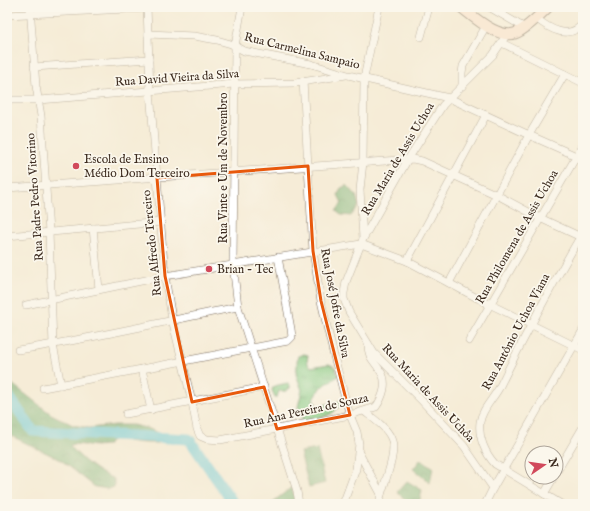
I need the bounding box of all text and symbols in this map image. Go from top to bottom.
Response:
street label: Rua Carmelina Sampaio [242,29,362,74]
street label: Rua David Vieira da Silva [114,66,240,90]
street label: Rua Vinte e Um de Novembro [216,92,231,243]
street label: Rua Maria de Assis Uchoa [358,99,438,218]
street label: Rua Padre Pedro Vitorino [23,132,47,262]
place label: Escola de Ensino Médio Dom Terceiro [84,152,190,181]
marker: Escola de Ensino Médio Dom Terceiro [71,161,81,171]
street label: Rua Philomena de Assis Uchoa [472,167,562,307]
street label: Rua Alfredo Terceiro [139,189,165,297]
street label: Rua José Jofre da Silva [316,247,353,360]
place label: Brian - Tec [217,262,273,277]
marker: Brian - Tec [204,264,214,274]
street label: Rua Antônio Uchoa Viana [479,270,554,393]
street label: Rua Maria de Assis Uchôa [378,341,478,446]
street label: Rua Ana Pereira de Souza [242,390,371,432]
north arrow [524,445,564,485]
text: N [545,456,561,470]

